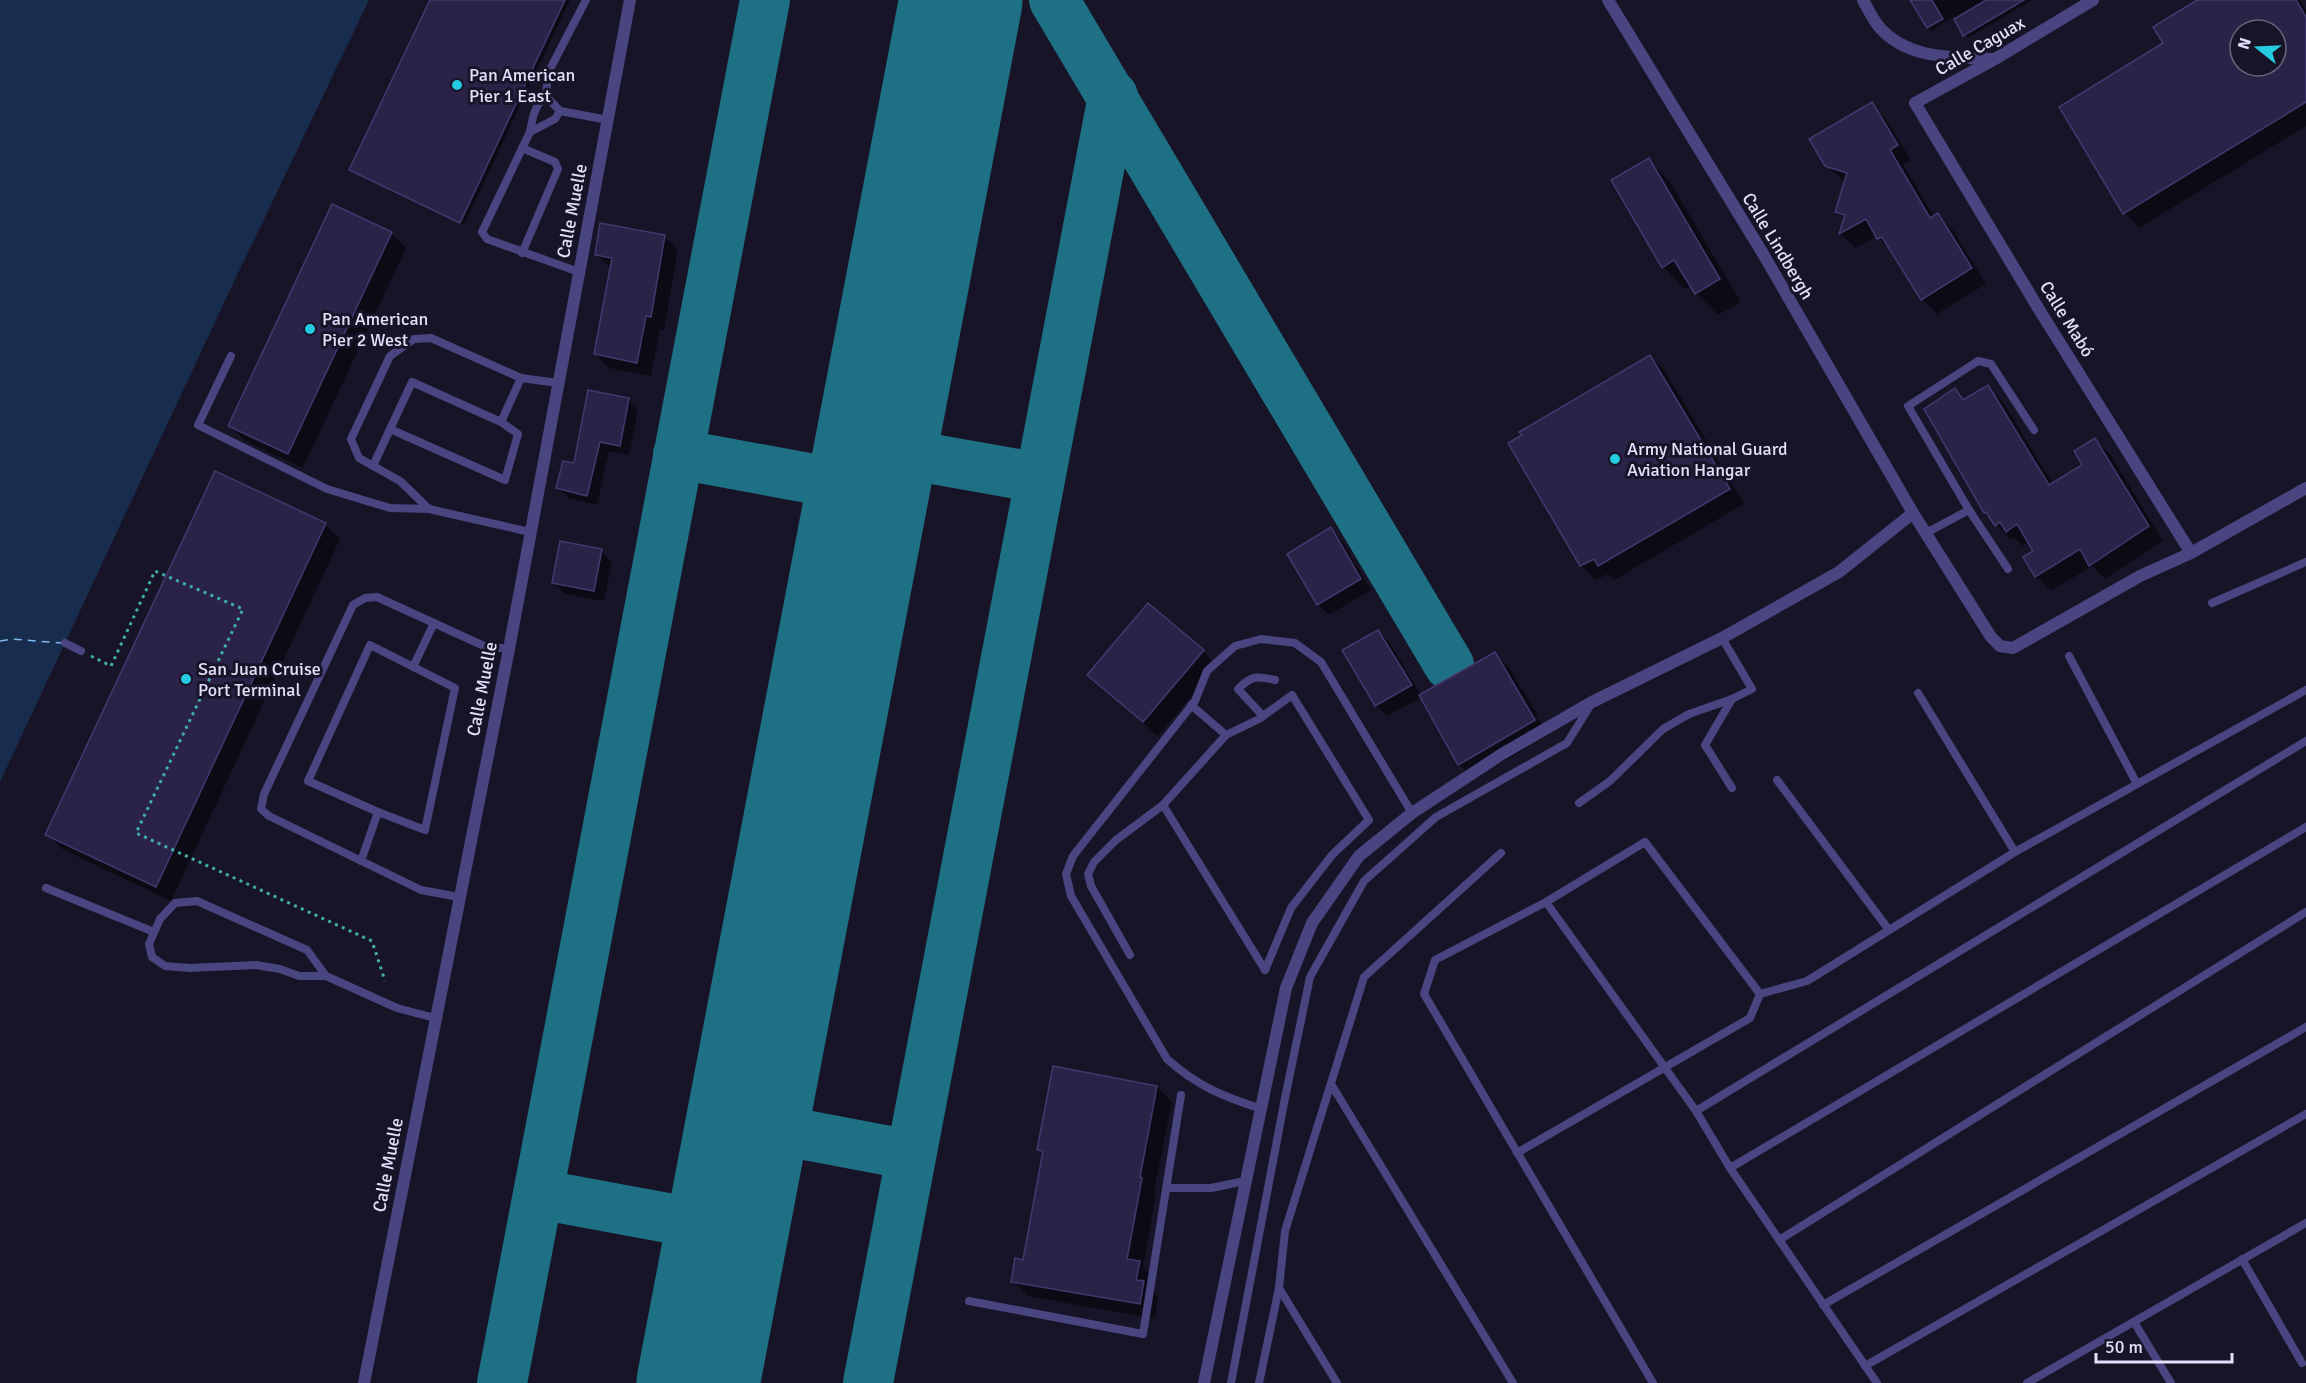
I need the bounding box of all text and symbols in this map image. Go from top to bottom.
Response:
street label: Calle Caguax [1931,11,2029,80]
north arrow [2228,18,2288,78]
text: N [2233,35,2256,52]
place label: Pan American Pier 1 East [469,64,575,107]
marker: Pan American Pier 1 East [450,78,464,92]
street label: Calle Muelle [552,162,592,260]
street label: Calle Lindbergh [1738,189,1818,303]
street label: Calle Mabó [2035,277,2099,361]
place label: Pan American Pier 2 West [322,308,428,351]
marker: Pan American Pier 2 West [303,322,317,336]
place label: Army National Guard Aviation Hangar [1627,438,1788,481]
marker: Army National Guard Aviation Hangar [1608,452,1622,466]
street label: Calle Muelle [462,640,502,738]
place label: San Juan Cruise Port Terminal [198,658,321,701]
marker: San Juan Cruise Port Terminal [179,672,193,686]
street label: Calle Muelle [368,1116,408,1214]
scale bar [2096,1326,2232,1364]
text: 50 m [2105,1336,2143,1358]

